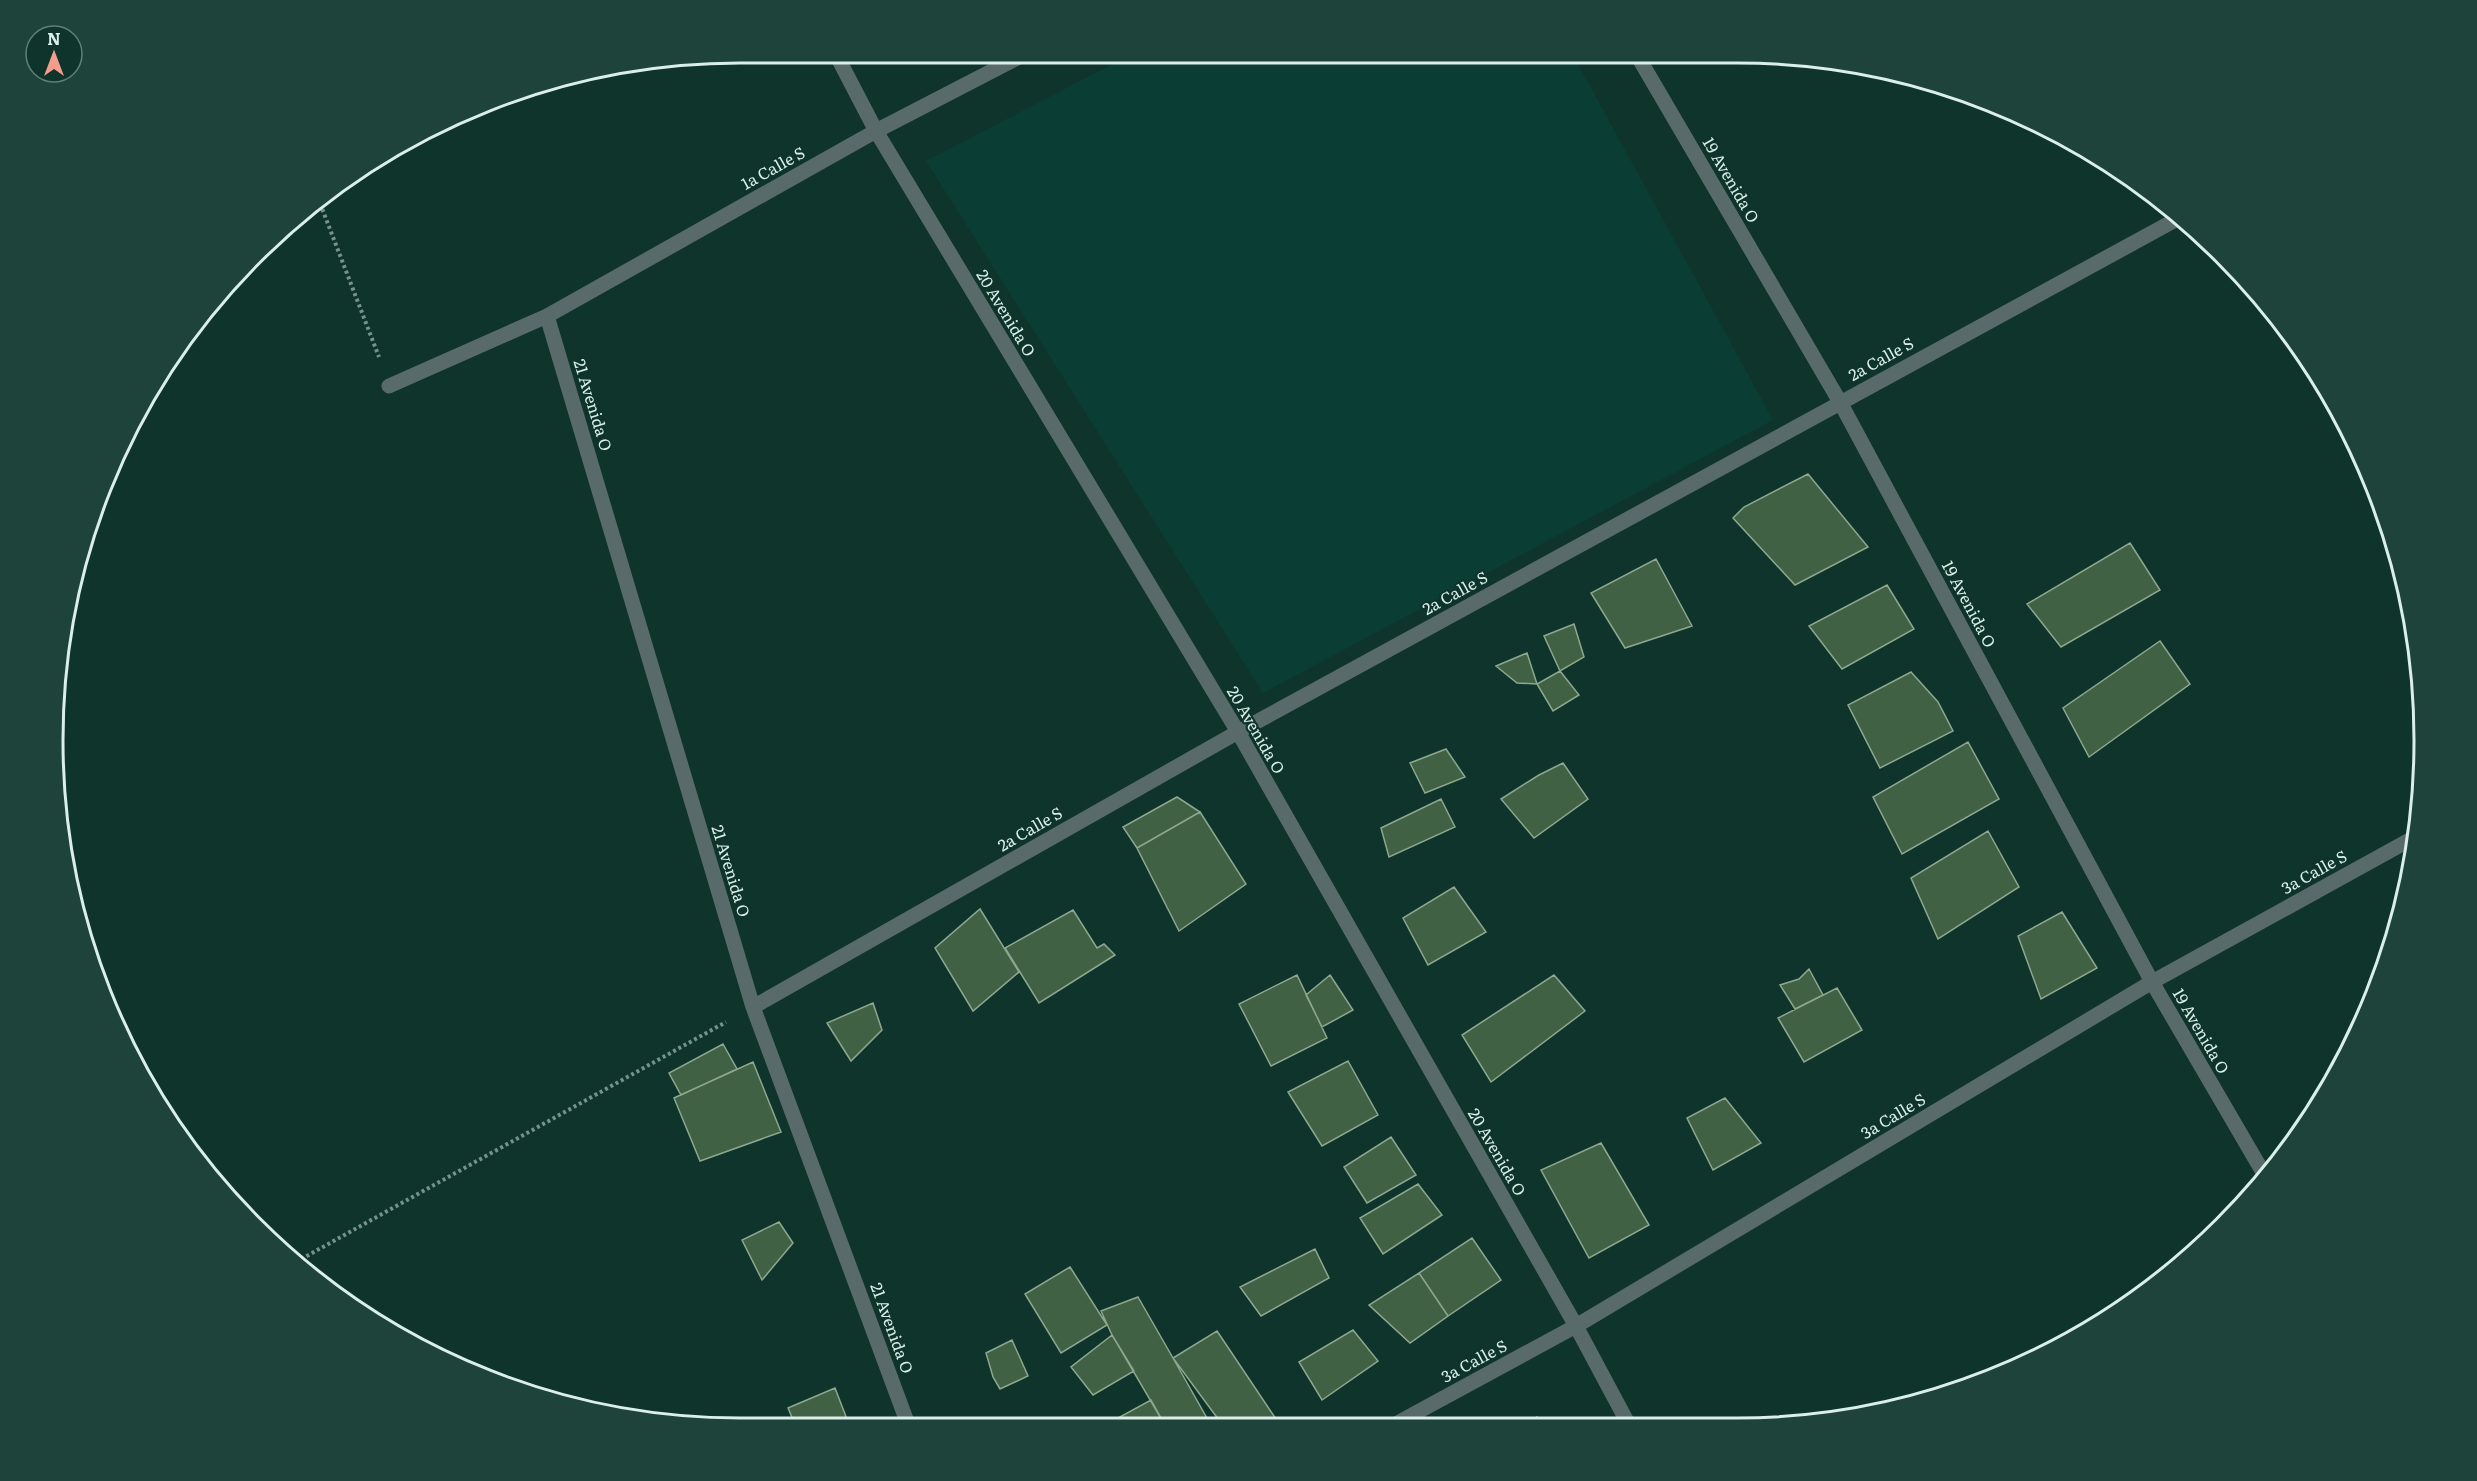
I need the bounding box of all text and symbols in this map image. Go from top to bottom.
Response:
north arrow [24,24,84,84]
text: N [47,26,61,50]
street label: 19 Avenida O [1698,132,1766,227]
street label: 1a Calle S [736,140,809,194]
street label: 20 Avenida O [971,264,1042,361]
street label: 2a Calle S [1844,330,1917,386]
street label: 21 Avenida O [569,356,619,454]
street label: 19 Avenida O [1937,556,2003,651]
street label: 2a Calle S [1418,564,1491,620]
street label: 20 Avenida O [1222,681,1292,778]
street label: 2a Calle S [993,800,1066,856]
street label: 21 Avenida O [707,822,757,920]
street label: 3a Calle S [2276,843,2351,899]
street label: 19 Avenida O [2168,983,2236,1078]
street label: 3a Calle S [1856,1086,1929,1144]
street label: 20 Avenida O [1463,1103,1533,1200]
street label: 21 Avenida O [865,1279,920,1376]
street label: 3a Calle S [1436,1333,1511,1388]

